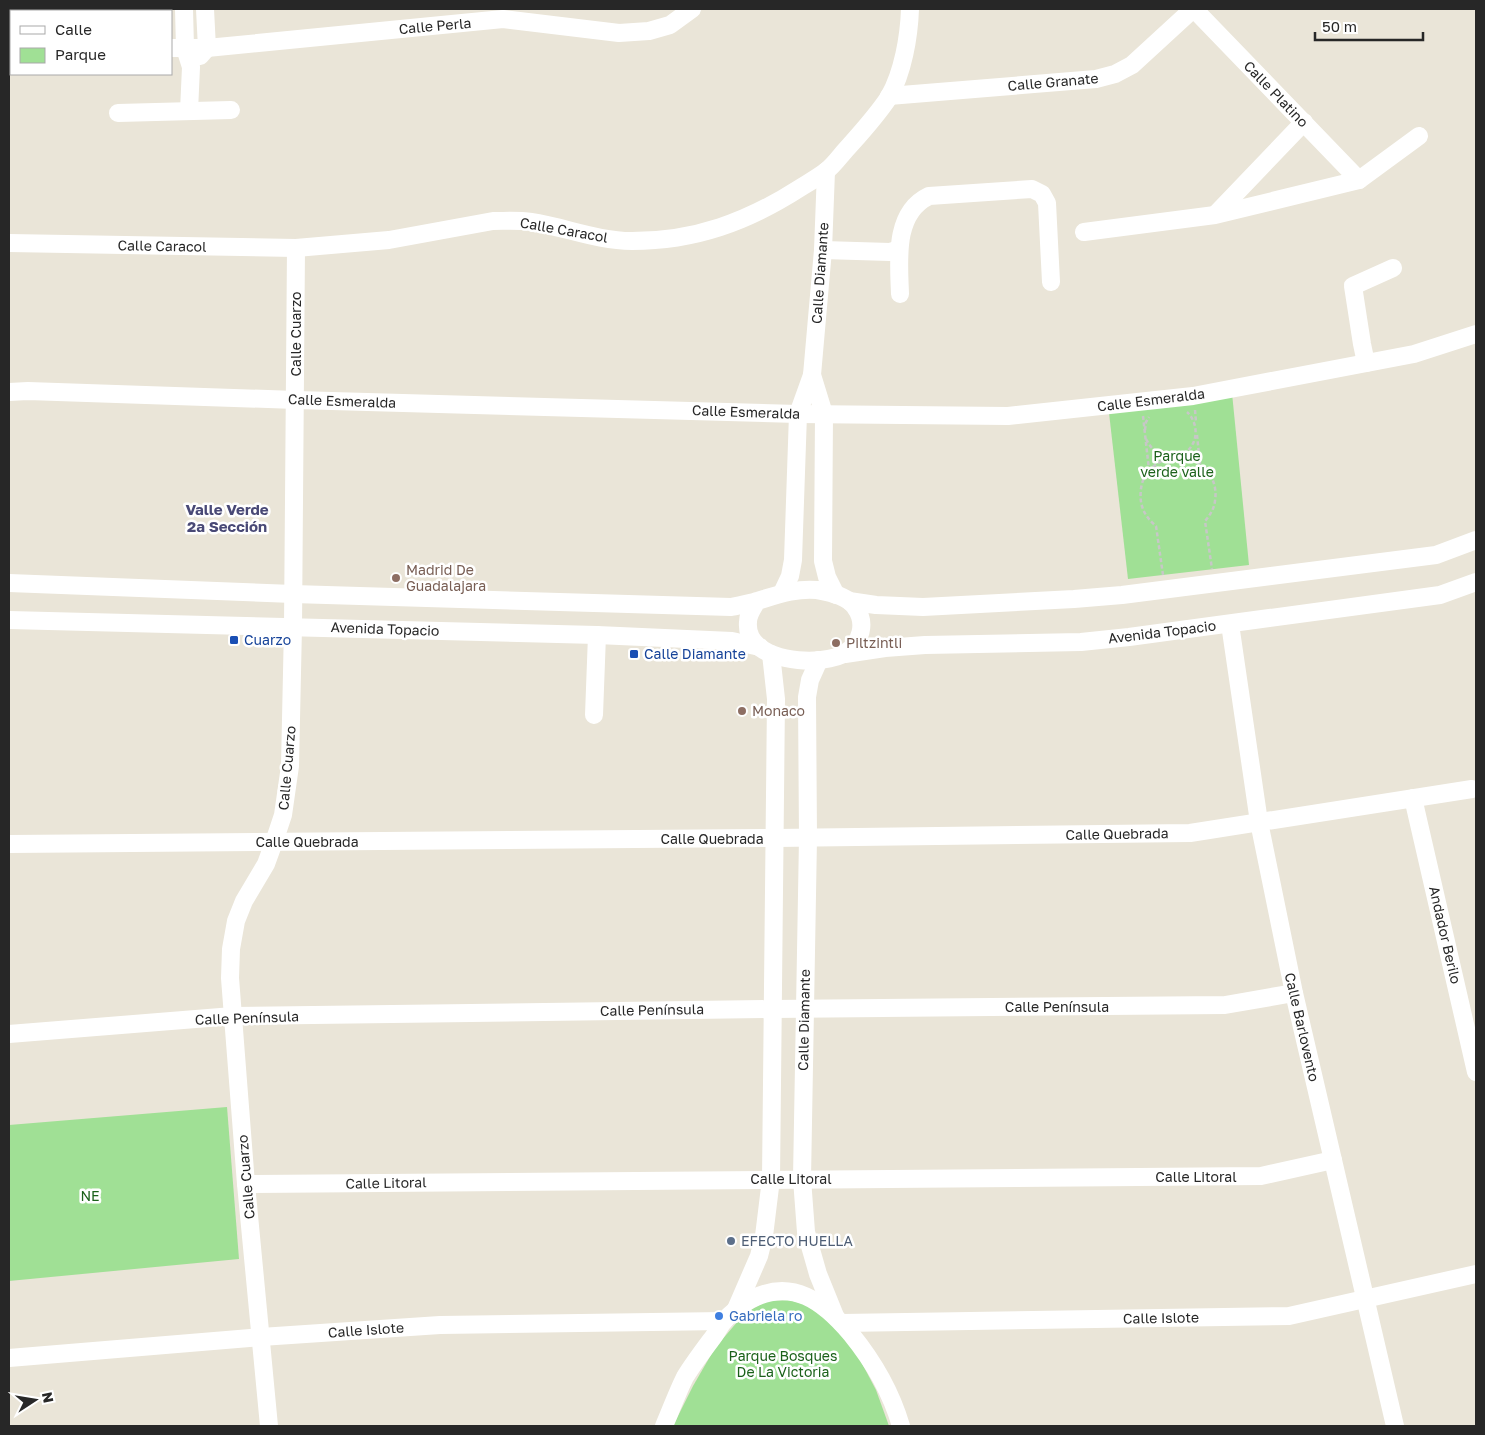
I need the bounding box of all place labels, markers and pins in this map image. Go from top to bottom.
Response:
place label: Madrid De Guadalajara [406,561,486,594]
marker: Madrid De Guadalajara [390,572,402,584]
place label: Cuarzo [244,631,291,648]
marker: Cuarzo [228,634,240,646]
place label: Piltzintli [846,634,902,651]
marker: Piltzintli [830,637,842,649]
place label: Calle Diamante [644,645,746,662]
marker: Calle Diamante [628,648,640,660]
place label: Monaco [752,702,805,719]
marker: Monaco [736,705,748,717]
place label: EFECTO HUELLA [741,1232,854,1249]
marker: EFECTO HUELLA [725,1235,737,1247]
place label: Gabriela ro [729,1307,802,1324]
marker: Gabriela ro [713,1310,725,1322]

